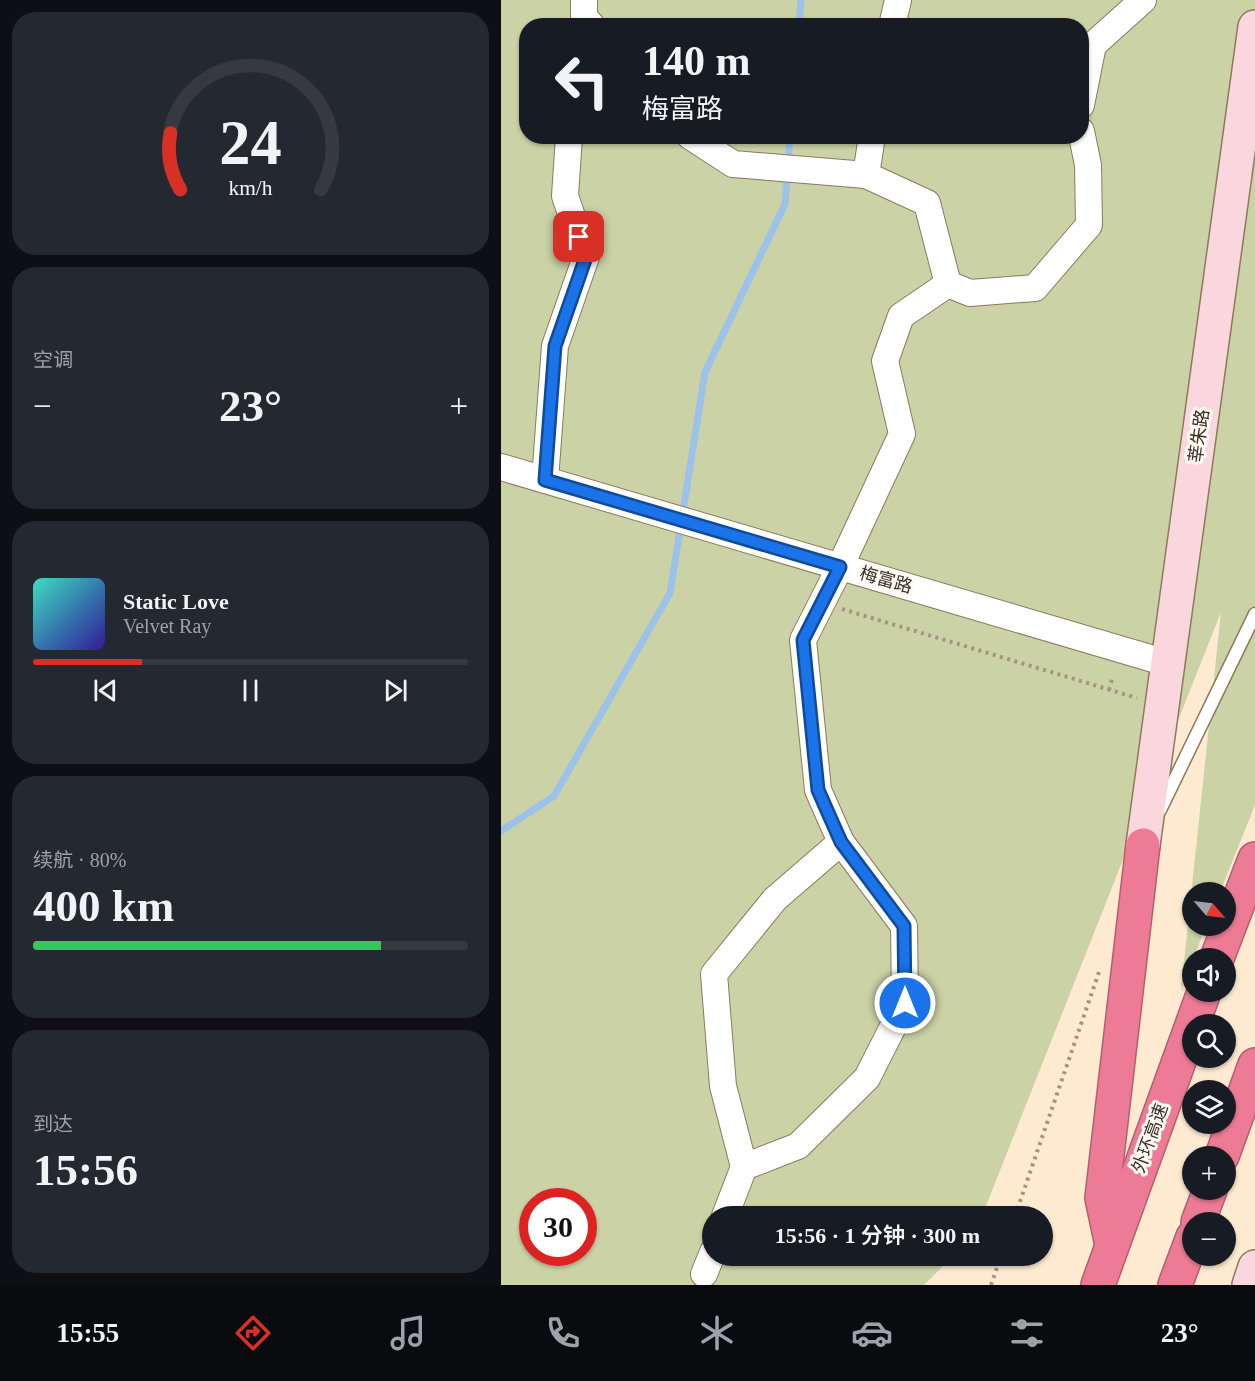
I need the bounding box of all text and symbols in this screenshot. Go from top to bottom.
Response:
text: 140 m [642,38,751,84]
icon: left [543,42,621,120]
text: 梅富路 [642,94,723,124]
text: 24 [219,108,282,177]
text: km/h [228,177,273,201]
pin [553,211,604,262]
icon: arrive [562,220,595,253]
text: 空调 [33,349,73,371]
text: 23° [219,381,282,431]
text: − [33,388,52,424]
text: + [449,388,468,424]
street label: 莘朱路 [1185,408,1213,464]
street label: 梅富路 [857,563,915,597]
text: Static Love [123,589,229,614]
text: Velvet Ray [123,615,211,637]
icon: previous [89,674,122,707]
icon: pause [234,674,267,707]
icon: next [379,674,412,707]
text: 续航 · 80% [33,849,126,871]
text: 400 km [33,881,174,931]
north arrow [1182,882,1236,936]
map controls [1182,882,1236,1266]
button: sound [1182,948,1236,1002]
position arrow [873,971,937,1035]
button: search [1182,1014,1236,1068]
button: layers [1182,1080,1236,1134]
street label: 外环高速 [1128,1101,1172,1175]
text: 到达 [33,1113,73,1135]
text: 15:56 [33,1145,138,1195]
button: + [1182,1146,1236,1200]
speed limit sign: 30 [519,1188,597,1266]
button: − [1182,1212,1236,1266]
text: 15:56 · 1 分钟 · 300 m [775,1223,980,1248]
icon: directions [232,1312,274,1354]
icon: music [387,1312,429,1354]
icon: phone [542,1312,584,1354]
icon: climate [696,1312,738,1354]
icon: car [851,1312,893,1354]
icon: filters [1006,1312,1048,1354]
text: 15:55 [56,1318,119,1348]
text: 23° [1161,1318,1199,1348]

